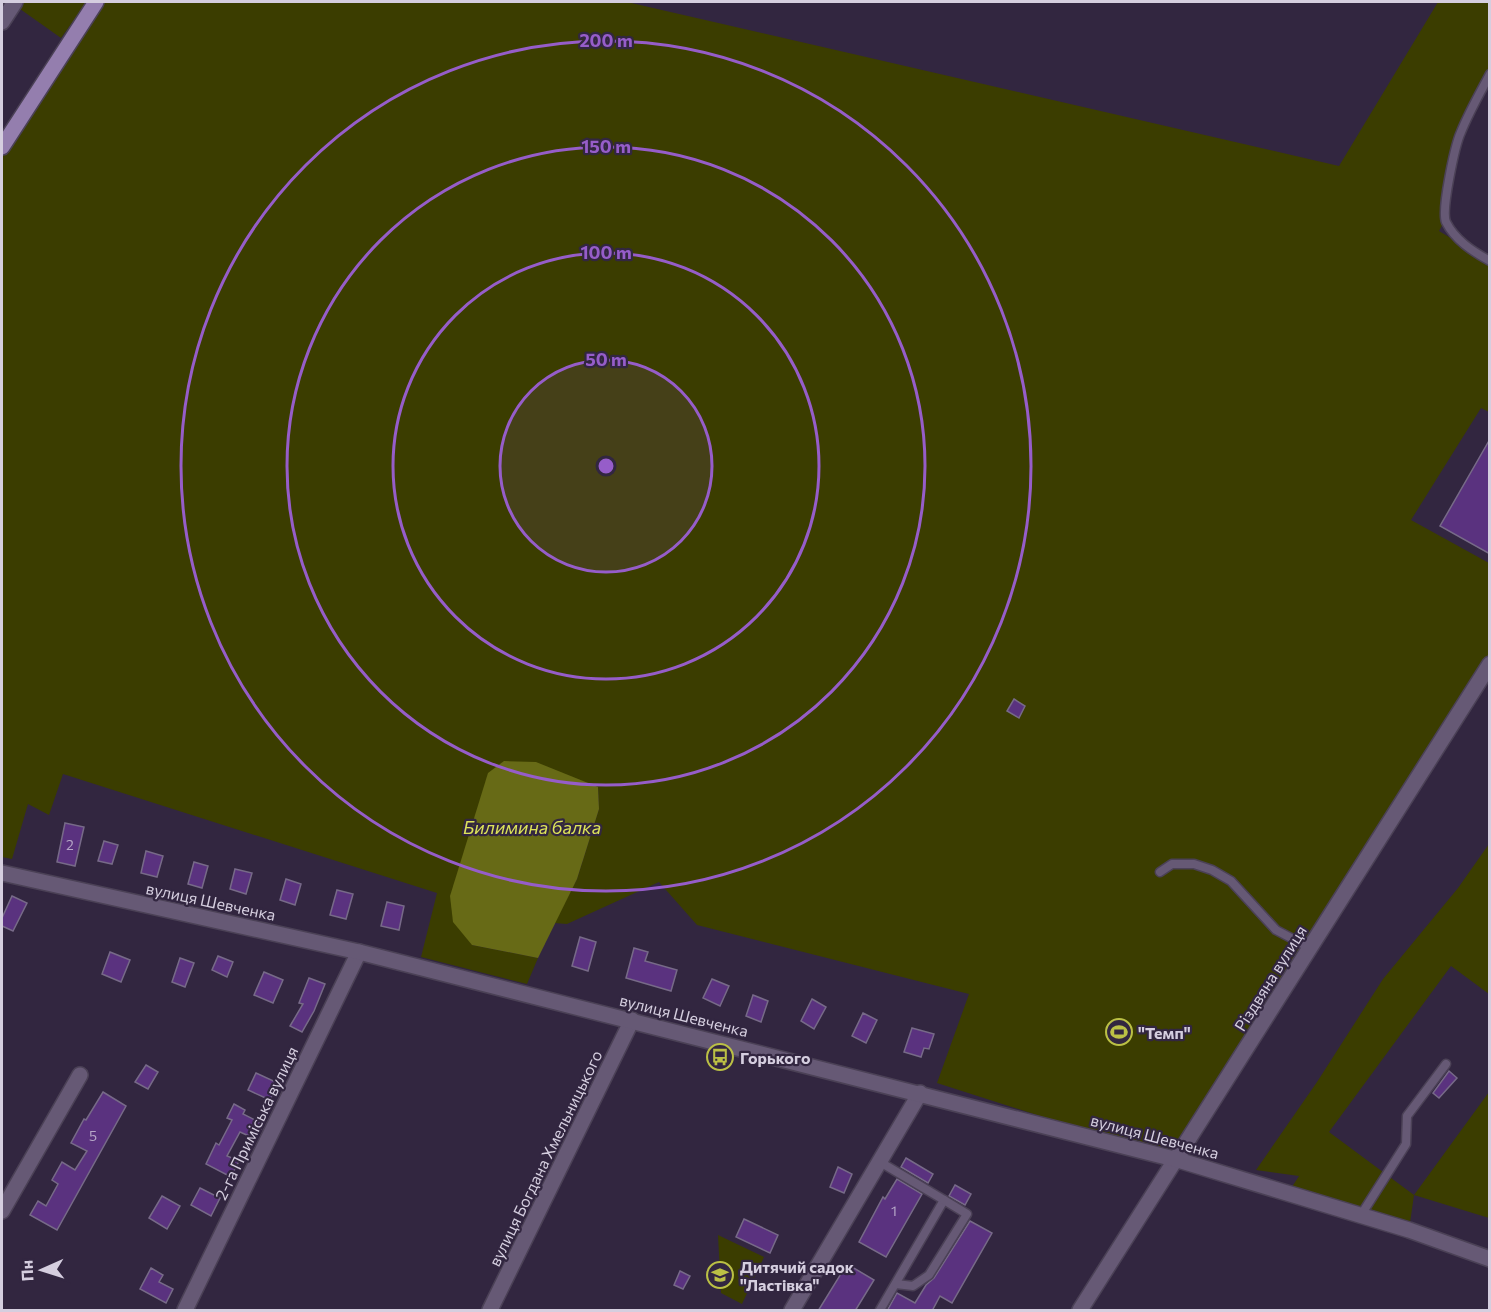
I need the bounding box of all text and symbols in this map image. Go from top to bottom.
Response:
text: 200 m [579,29,633,51]
text: 150 m [581,135,631,157]
text: 100 m [580,241,632,263]
text: 50 m [585,348,627,370]
centre of rings [596,456,616,476]
water label: Билимина балка [463,816,601,838]
house number: 2 [66,836,74,853]
street label: вулиця Шевченка [144,878,278,924]
street label: Різдвяна вулиця [1230,922,1310,1034]
street label: вулиця Шевченка [618,990,750,1040]
sports icon: "Темп" [1104,1017,1134,1047]
place label: "Темп" [1138,1023,1191,1042]
bus stop icon: Горького [705,1042,735,1072]
street label: 2-га Приміська вулиця [211,1043,301,1203]
street label: вулиця Богдана Хмельницького [484,1047,606,1269]
place label: Горького [740,1048,811,1067]
street label: вулиця Шевченка [1089,1110,1221,1162]
house number: 5 [89,1127,97,1144]
house number: 1 [891,1202,897,1219]
north arrow [12,1240,72,1300]
place label: Дитячий садок "Ластівка" [740,1257,854,1294]
text: Пн [16,1260,37,1282]
school or university icon: Дитячий садок "Ластівка" [705,1260,735,1290]

